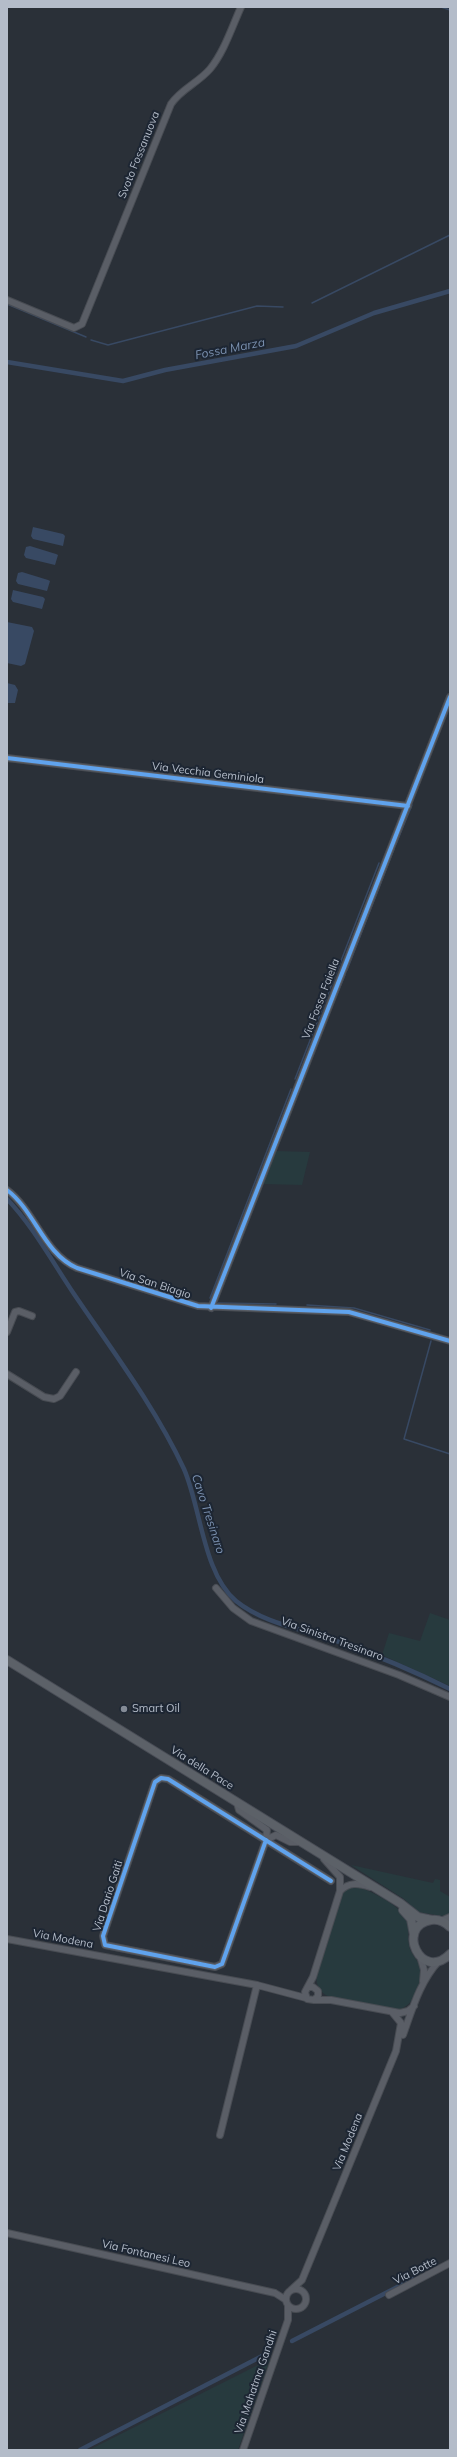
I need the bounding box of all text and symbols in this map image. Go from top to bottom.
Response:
street label: Svoto Fossanuova [115,110,163,200]
water label: Fossa Marza [194,335,266,363]
street label: Via Vecchia Geminiola [151,760,265,786]
street label: Via Fossa Faiella [300,957,342,1041]
street label: Via San Biagio [117,1266,193,1302]
water label: Cavo Tresinaro [188,1472,228,1556]
street label: Via Sinistra Tresinaro [279,1614,385,1664]
place label: Smart Oil [132,1702,180,1716]
marker: Smart Oil [119,1704,129,1714]
street label: Via della Pace [168,1743,236,1793]
street label: Via Dario Gaiti [90,1859,126,1933]
street label: Via Modena [32,1927,94,1951]
street label: Via Modena [330,2111,366,2173]
street label: Via Fontanesi Leo [100,2237,192,2271]
street label: Via Botte [391,2254,439,2288]
street label: Via Mahatma Gandhi [232,2329,280,2435]

